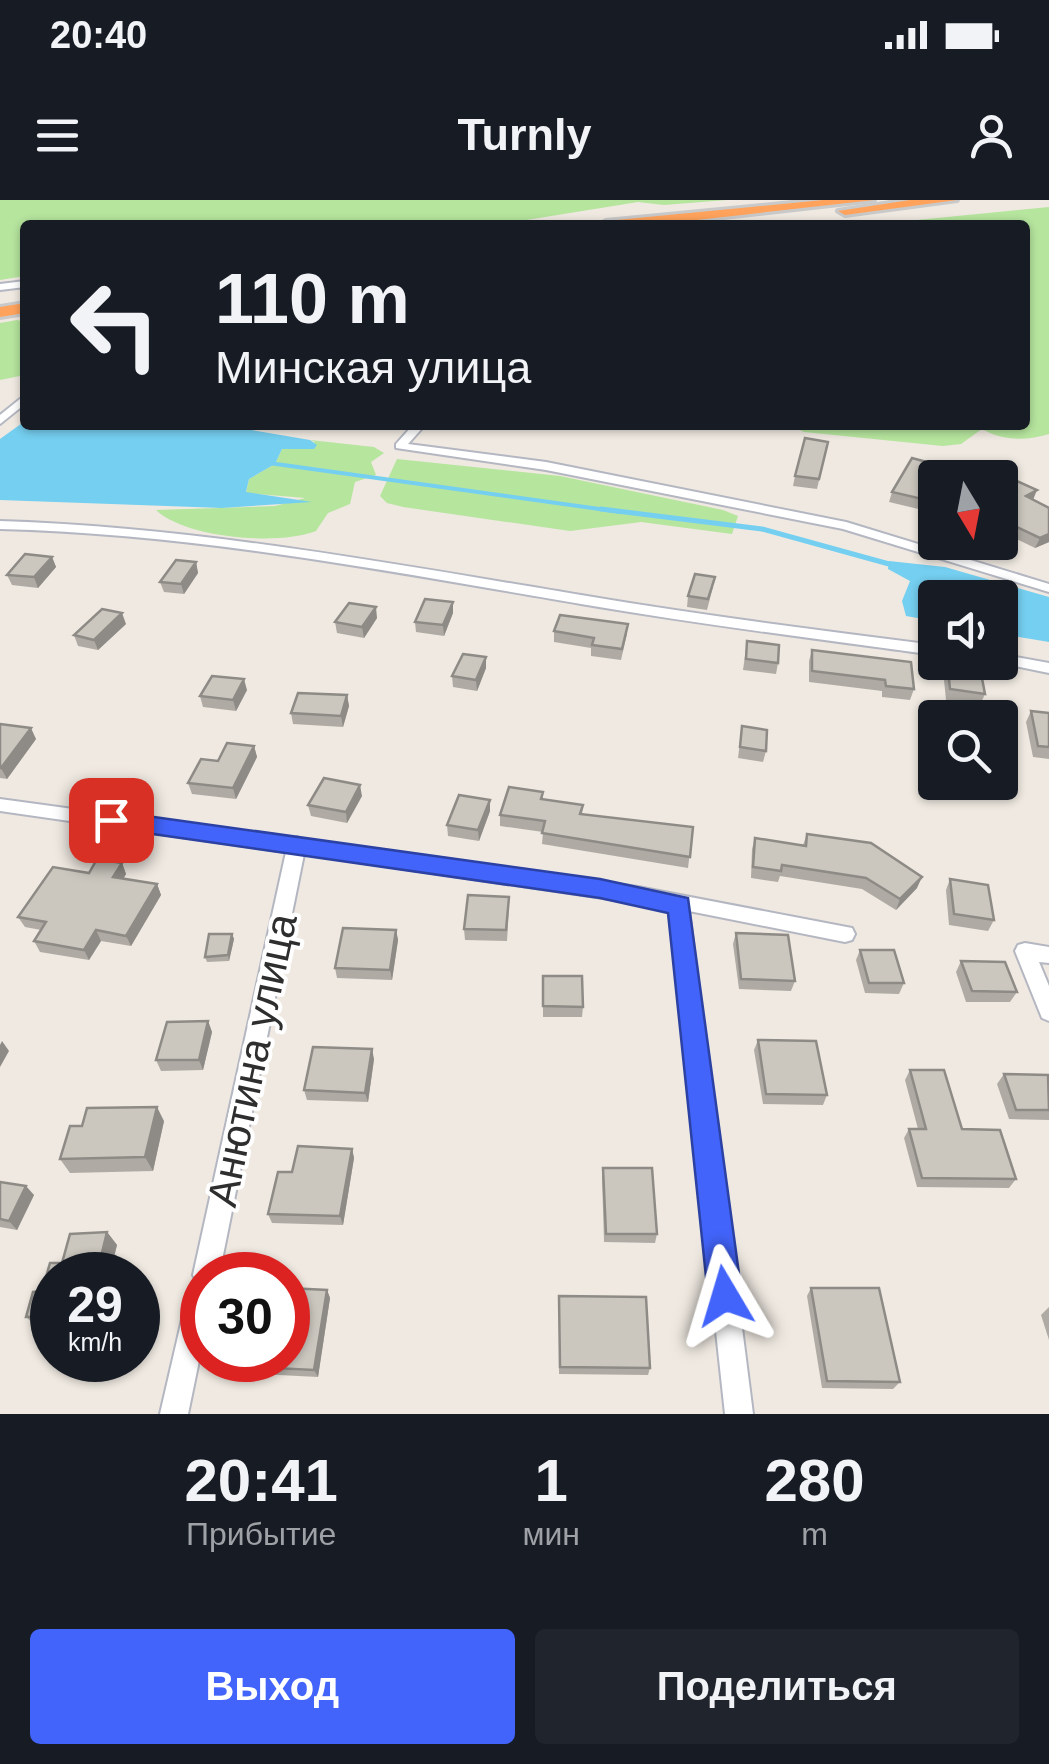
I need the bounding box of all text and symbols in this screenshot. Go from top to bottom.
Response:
text: 20:40 [50,14,147,56]
icon: menu [30,108,85,163]
icon: person [964,108,1019,163]
text: Turnly [457,109,592,160]
icon: left [50,260,180,390]
text: 110 m [215,260,410,338]
text: Минская улица [215,342,531,393]
north arrow [918,460,1018,560]
map controls [918,460,1018,800]
button: sound [918,580,1018,680]
button: search [918,700,1018,800]
pin [69,778,154,863]
icon: arrive [84,793,139,848]
street label: Анютина улица [198,909,306,1211]
position arrow [673,1244,777,1348]
speed limit sign: 30 [180,1252,310,1382]
text: 29 [67,1277,123,1333]
text: km/h [68,1328,122,1356]
text: 20:41 [184,1447,338,1514]
text: 1 [534,1447,568,1514]
text: 280 [764,1447,865,1514]
text: Прибытие [186,1516,336,1552]
text: мин [522,1516,580,1552]
text: m [801,1516,828,1552]
button: Выход [30,1629,515,1744]
button: Поделиться [535,1629,1019,1744]

